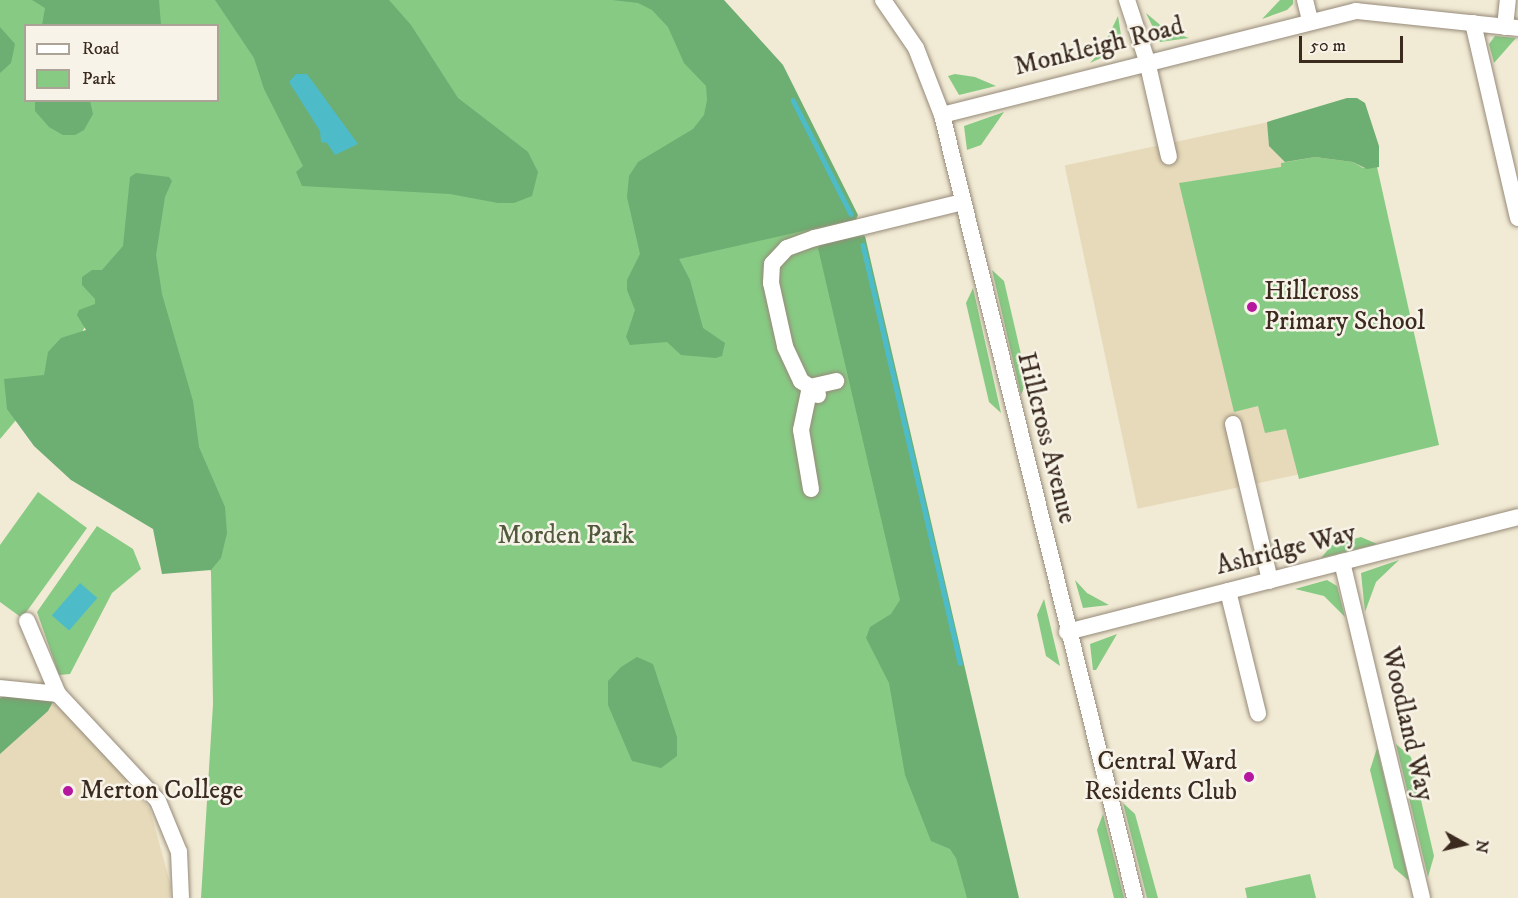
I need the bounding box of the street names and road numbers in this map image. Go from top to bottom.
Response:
street label: Monkleigh Road [1011,11,1187,83]
street label: Hillcross Avenue [1010,349,1082,527]
street label: Ashridge Way [1213,518,1359,582]
street label: Woodland Way [1374,644,1440,804]

